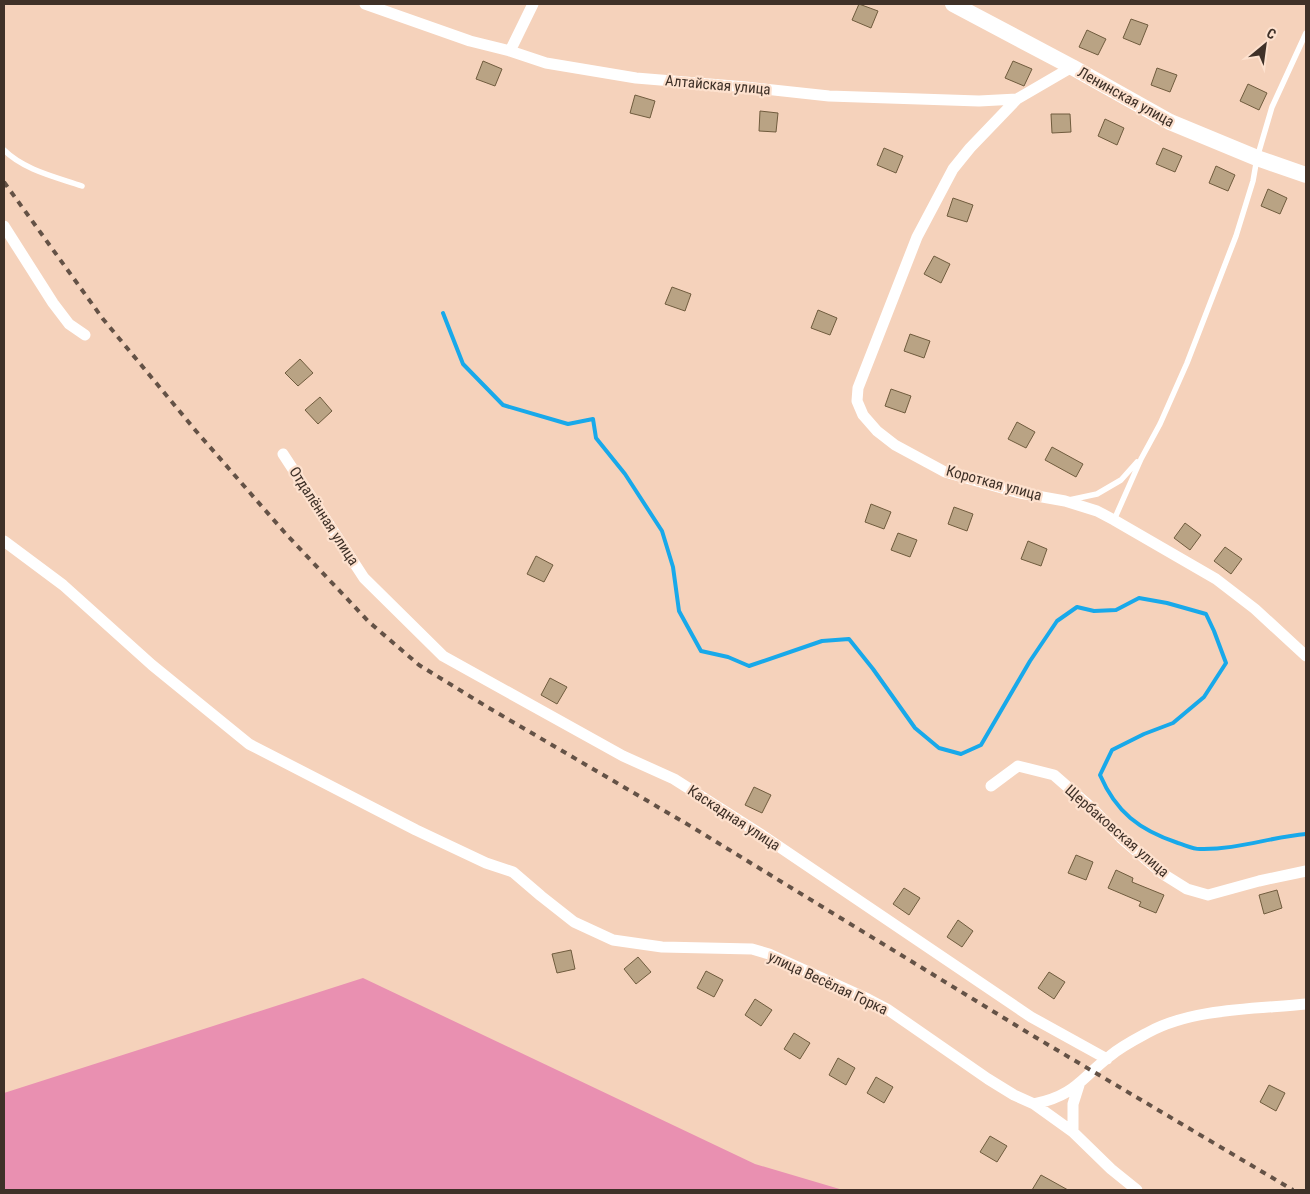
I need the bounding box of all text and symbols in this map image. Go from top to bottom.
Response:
north arrow [1240,20,1290,70]
text: С [1264,25,1279,43]
street label: Ленинская улица [1075,63,1177,131]
street label: Алтайская улица [665,71,771,99]
street label: Короткая улица [944,462,1044,504]
street label: Отдалённая улица [285,463,363,569]
street label: Каскадная улица [684,781,784,855]
street label: Щербаковская улица [1061,781,1173,881]
street label: улица Весёлая Горка [765,947,891,1019]

